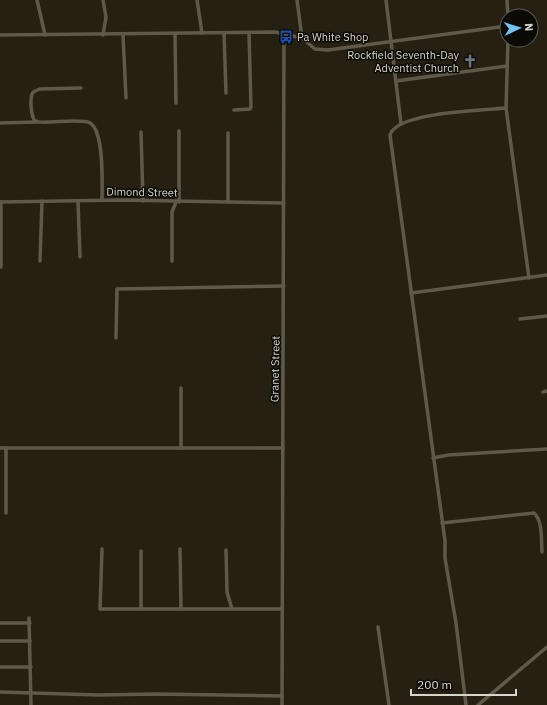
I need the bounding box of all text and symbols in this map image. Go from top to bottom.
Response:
north arrow [499,8,539,48]
text: N [522,23,536,32]
bus stop icon: Pa White Shop [278,29,294,45]
place label: Pa White Shop [297,30,368,44]
place label: Rockfield Seventh-Day Adventist Church [347,48,460,75]
church icon: Rockfield Seventh-Day Adventist Church [462,53,478,69]
street label: Dimond Street [106,184,178,200]
street label: Granet Street [267,336,283,402]
scale bar [411,671,516,697]
text: 200 m [417,677,452,692]

